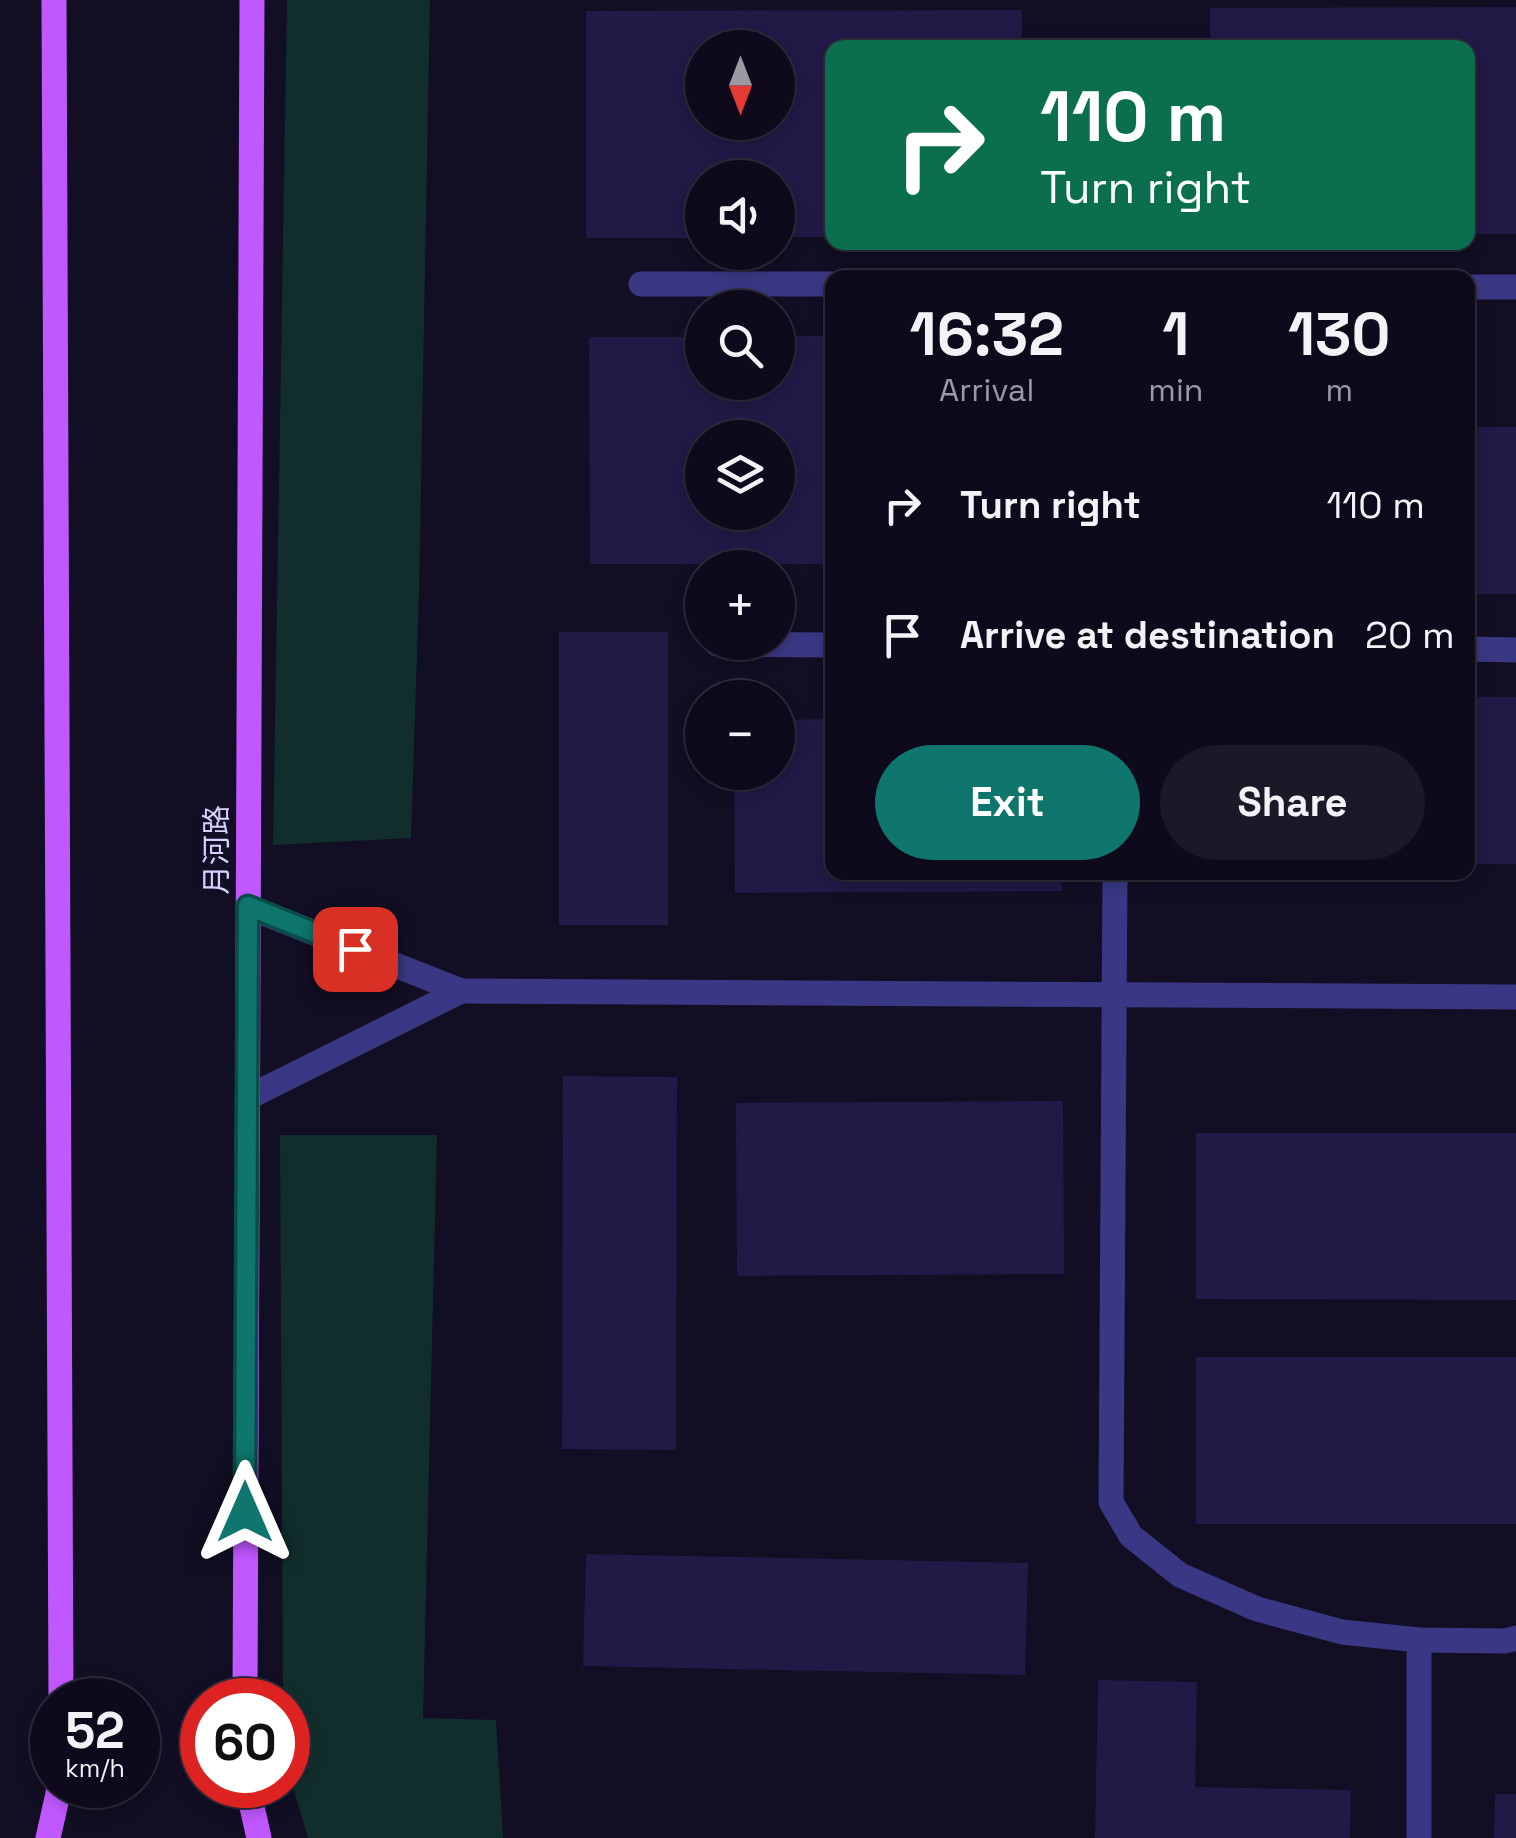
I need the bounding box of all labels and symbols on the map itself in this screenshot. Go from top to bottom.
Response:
north arrow [685,30,795,140]
street label: 月河路 [197,805,236,895]
pin [313,907,398,992]
position arrow [193,1460,297,1564]
speed limit sign: 60 [180,1678,310,1808]

